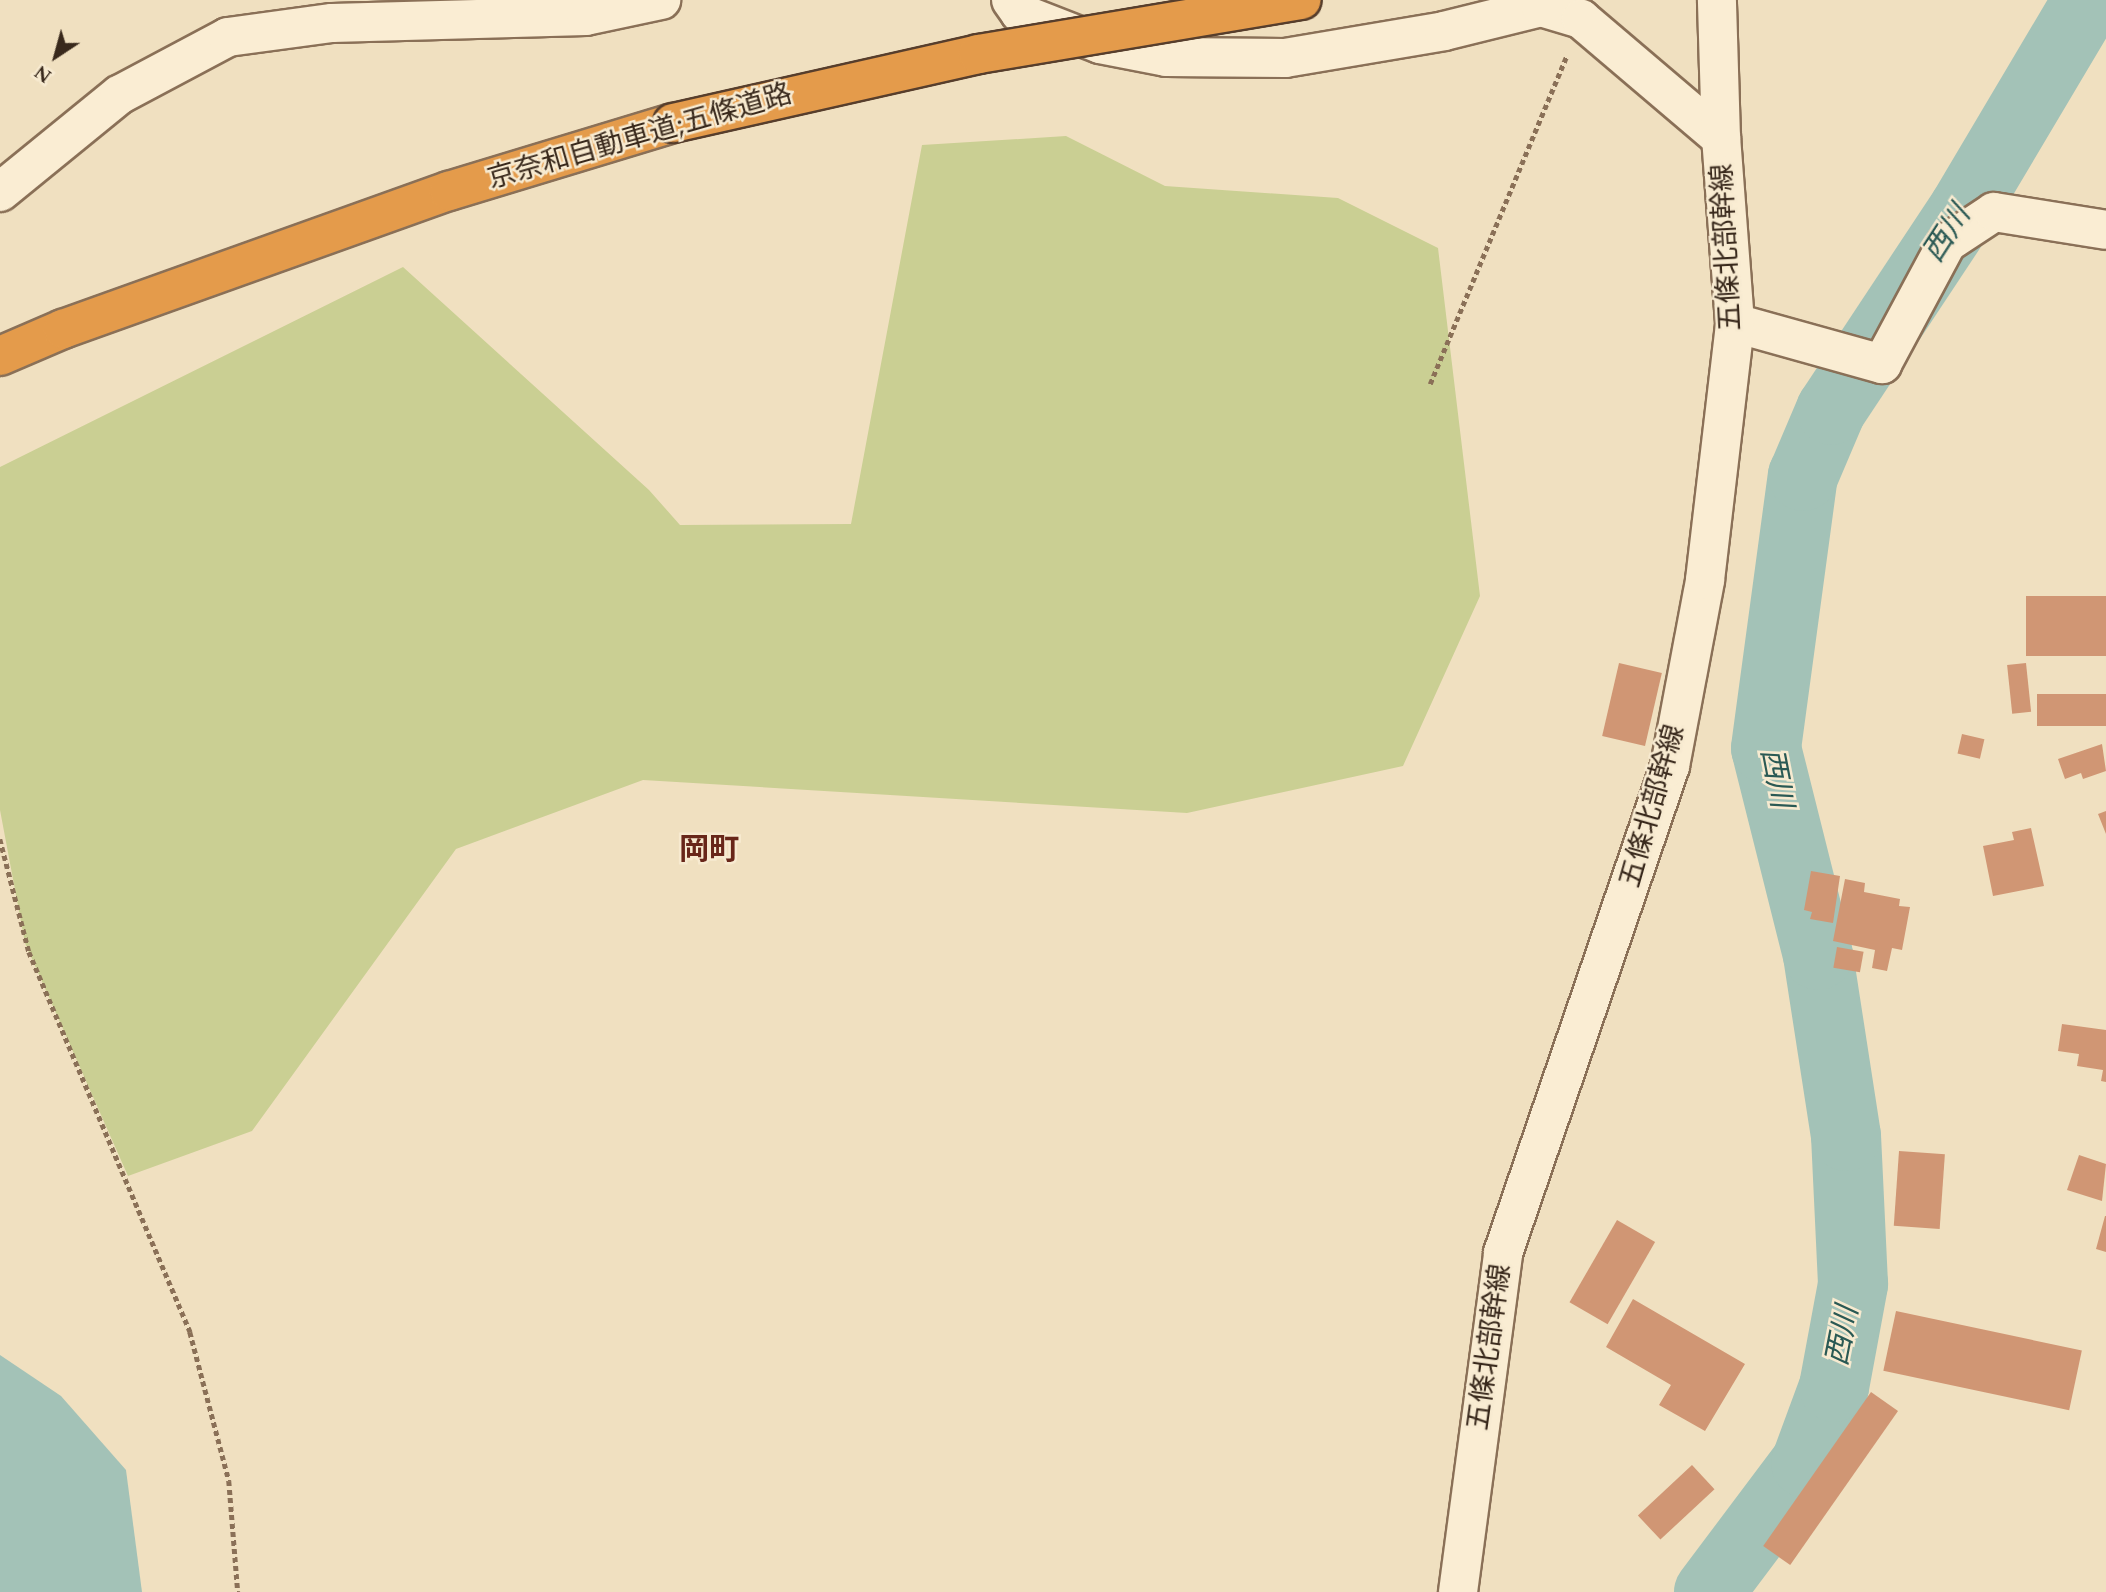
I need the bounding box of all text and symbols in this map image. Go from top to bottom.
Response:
north arrow [21,21,91,91]
text: N [29,57,58,90]
street label: 京奈和自動車道;五條道路 [484,77,796,197]
street label: 五條北部幹線 [1706,162,1748,332]
water label: 西川 [1916,199,1978,269]
street label: 五條北部幹線 [1614,721,1692,891]
water label: 西川 [1753,745,1799,811]
district label: 岡町 [679,832,739,868]
street label: 五條北部幹線 [1462,1261,1518,1433]
water label: 西川 [1820,1303,1866,1369]

